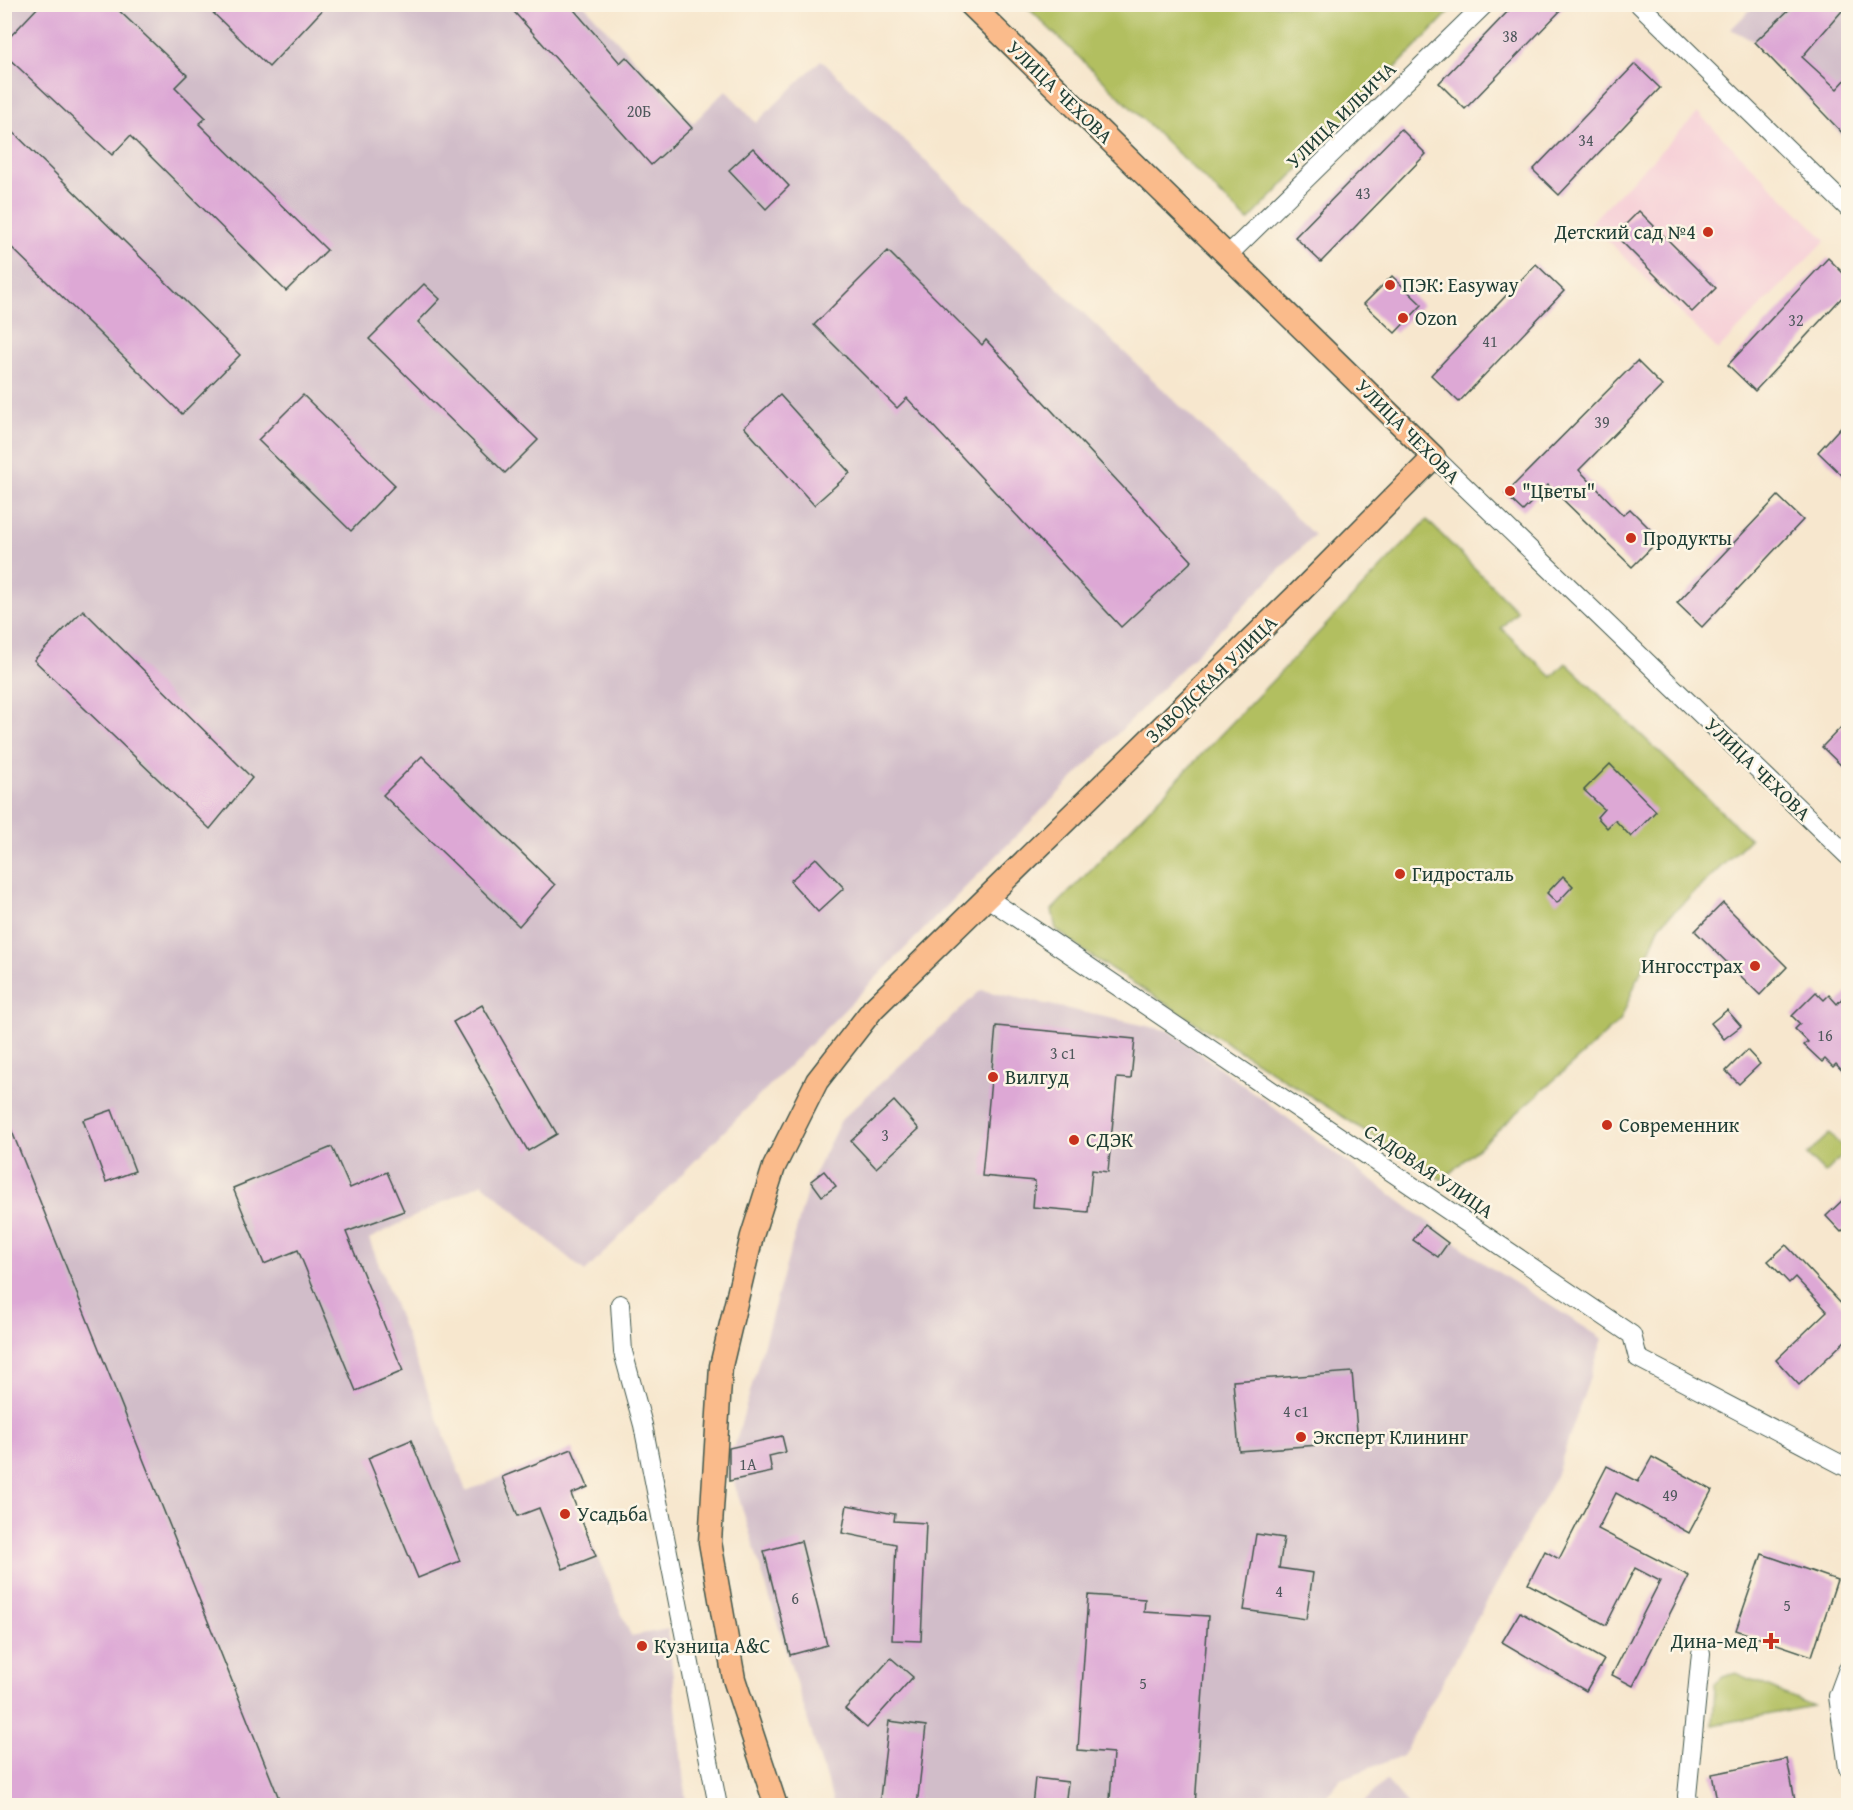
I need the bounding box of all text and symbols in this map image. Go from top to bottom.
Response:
house number: 38 [1502,24,1518,48]
street label: УЛИЦА ЧЕХОВА [1001,33,1120,150]
street label: УЛИЦА ИЛЬИЧА [1279,55,1402,175]
house number: 20Б [627,99,651,123]
house number: 34 [1578,128,1594,152]
house number: 43 [1355,181,1371,205]
place label: Детский сад №4 [1553,217,1696,246]
marker: Детский сад №4 [1701,225,1715,239]
place label: ПЭК: Easyway [1402,270,1519,299]
marker: ПЭК: Easyway [1383,278,1397,292]
place label: Ozon [1415,303,1457,332]
house number: 32 [1788,308,1804,332]
marker: Ozon [1396,311,1410,325]
house number: 41 [1482,329,1498,353]
street label: УЛИЦА ЧЕХОВА [1349,372,1467,490]
house number: 39 [1594,410,1610,434]
place label: "Цветы" [1522,476,1595,505]
marker: "Цветы" [1503,484,1517,498]
place label: Продукты [1643,523,1732,552]
marker: Продукты [1624,531,1638,545]
street label: ЗАВОДСКАЯ УЛИЦА [1138,608,1283,749]
street label: УЛИЦА ЧЕХОВА [1699,710,1818,827]
place label: Гидросталь [1412,859,1514,888]
marker: Гидросталь [1393,867,1407,881]
place label: Ингосстрах [1641,951,1744,980]
marker: Ингосстрах [1748,959,1762,973]
house number: 16 [1817,1023,1833,1047]
house number: 3 с1 [1050,1041,1076,1065]
place label: Вилгуд [1005,1062,1069,1091]
marker: Вилгуд [986,1070,1000,1084]
place label: Современник [1619,1110,1740,1139]
street label: САДОВАЯ УЛИЦА [1359,1116,1500,1225]
marker: Современник [1600,1118,1614,1132]
house number: 3 [881,1123,889,1147]
place label: СДЭК [1086,1125,1134,1154]
marker: СДЭК [1067,1133,1081,1147]
house number: 4 с1 [1283,1399,1309,1423]
place label: Эксперт Клининг [1313,1422,1469,1451]
marker: Эксперт Клининг [1294,1430,1308,1444]
house number: 1А [739,1452,757,1476]
house number: 49 [1662,1483,1678,1507]
place label: Усадьба [577,1499,648,1528]
marker: Усадьба [558,1507,572,1521]
house number: 4 [1275,1579,1283,1603]
house number: 6 [791,1586,799,1610]
house number: 5 [1783,1593,1791,1617]
place label: Дина-мед [1670,1626,1758,1655]
place label: Кузница А&С [654,1631,771,1660]
marker: Дина-мед [1762,1632,1780,1650]
marker: Кузница А&С [635,1639,649,1653]
house number: 5 [1139,1671,1147,1695]

